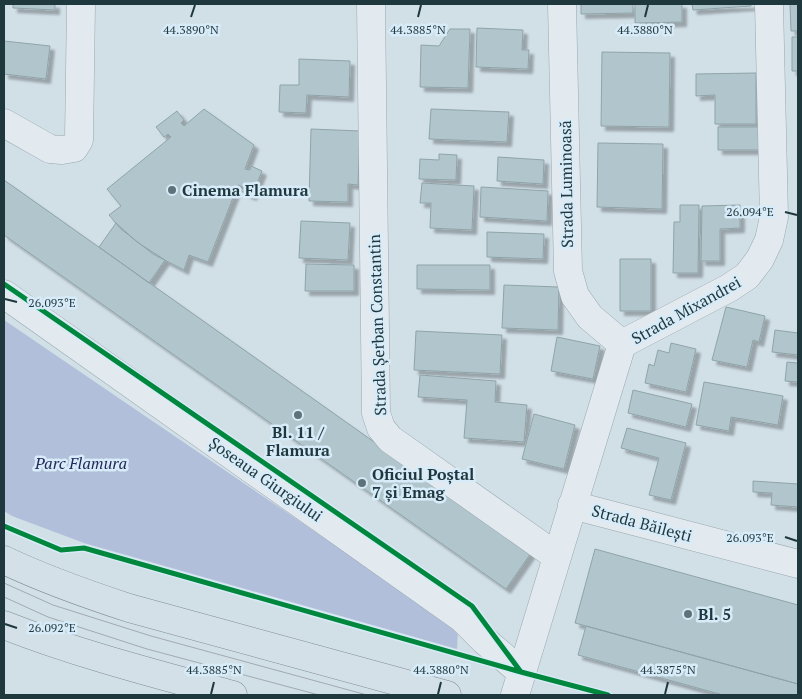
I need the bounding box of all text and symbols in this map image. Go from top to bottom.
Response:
text: 44.3890°N [163,22,219,37]
text: 44.3885°N [390,22,446,37]
text: 44.3880°N [617,22,673,37]
street label: Strada Luminoasă [554,120,578,248]
place label: Cinema Flamura [182,179,309,201]
marker: Cinema Flamura [166,184,178,196]
text: 26.094°E [726,204,774,219]
street label: Strada Șerban Constantin [363,233,391,416]
street label: Strada Mixandrei [627,271,745,349]
text: 26.093°E [28,295,76,310]
marker: Bl. 11 / Flamura [292,409,304,421]
place label: Bl. 11 / Flamura [266,421,330,461]
street label: Șoseaua Giurgiului [205,432,327,527]
park label: Parc Flamura [34,452,127,474]
place label: Oficiul Poștal 7 și Emag [372,463,474,503]
marker: Oficiul Poștal 7 și Emag [356,477,368,489]
street label: Strada Băilești [589,499,695,547]
text: 26.093°E [726,530,774,545]
place label: Bl. 5 [698,603,731,625]
marker: Bl. 5 [682,608,694,620]
text: 26.092°E [28,620,76,635]
text: 44.3885°N [186,662,242,677]
text: 44.3880°N [413,662,469,677]
text: 44.3875°N [640,662,696,677]

